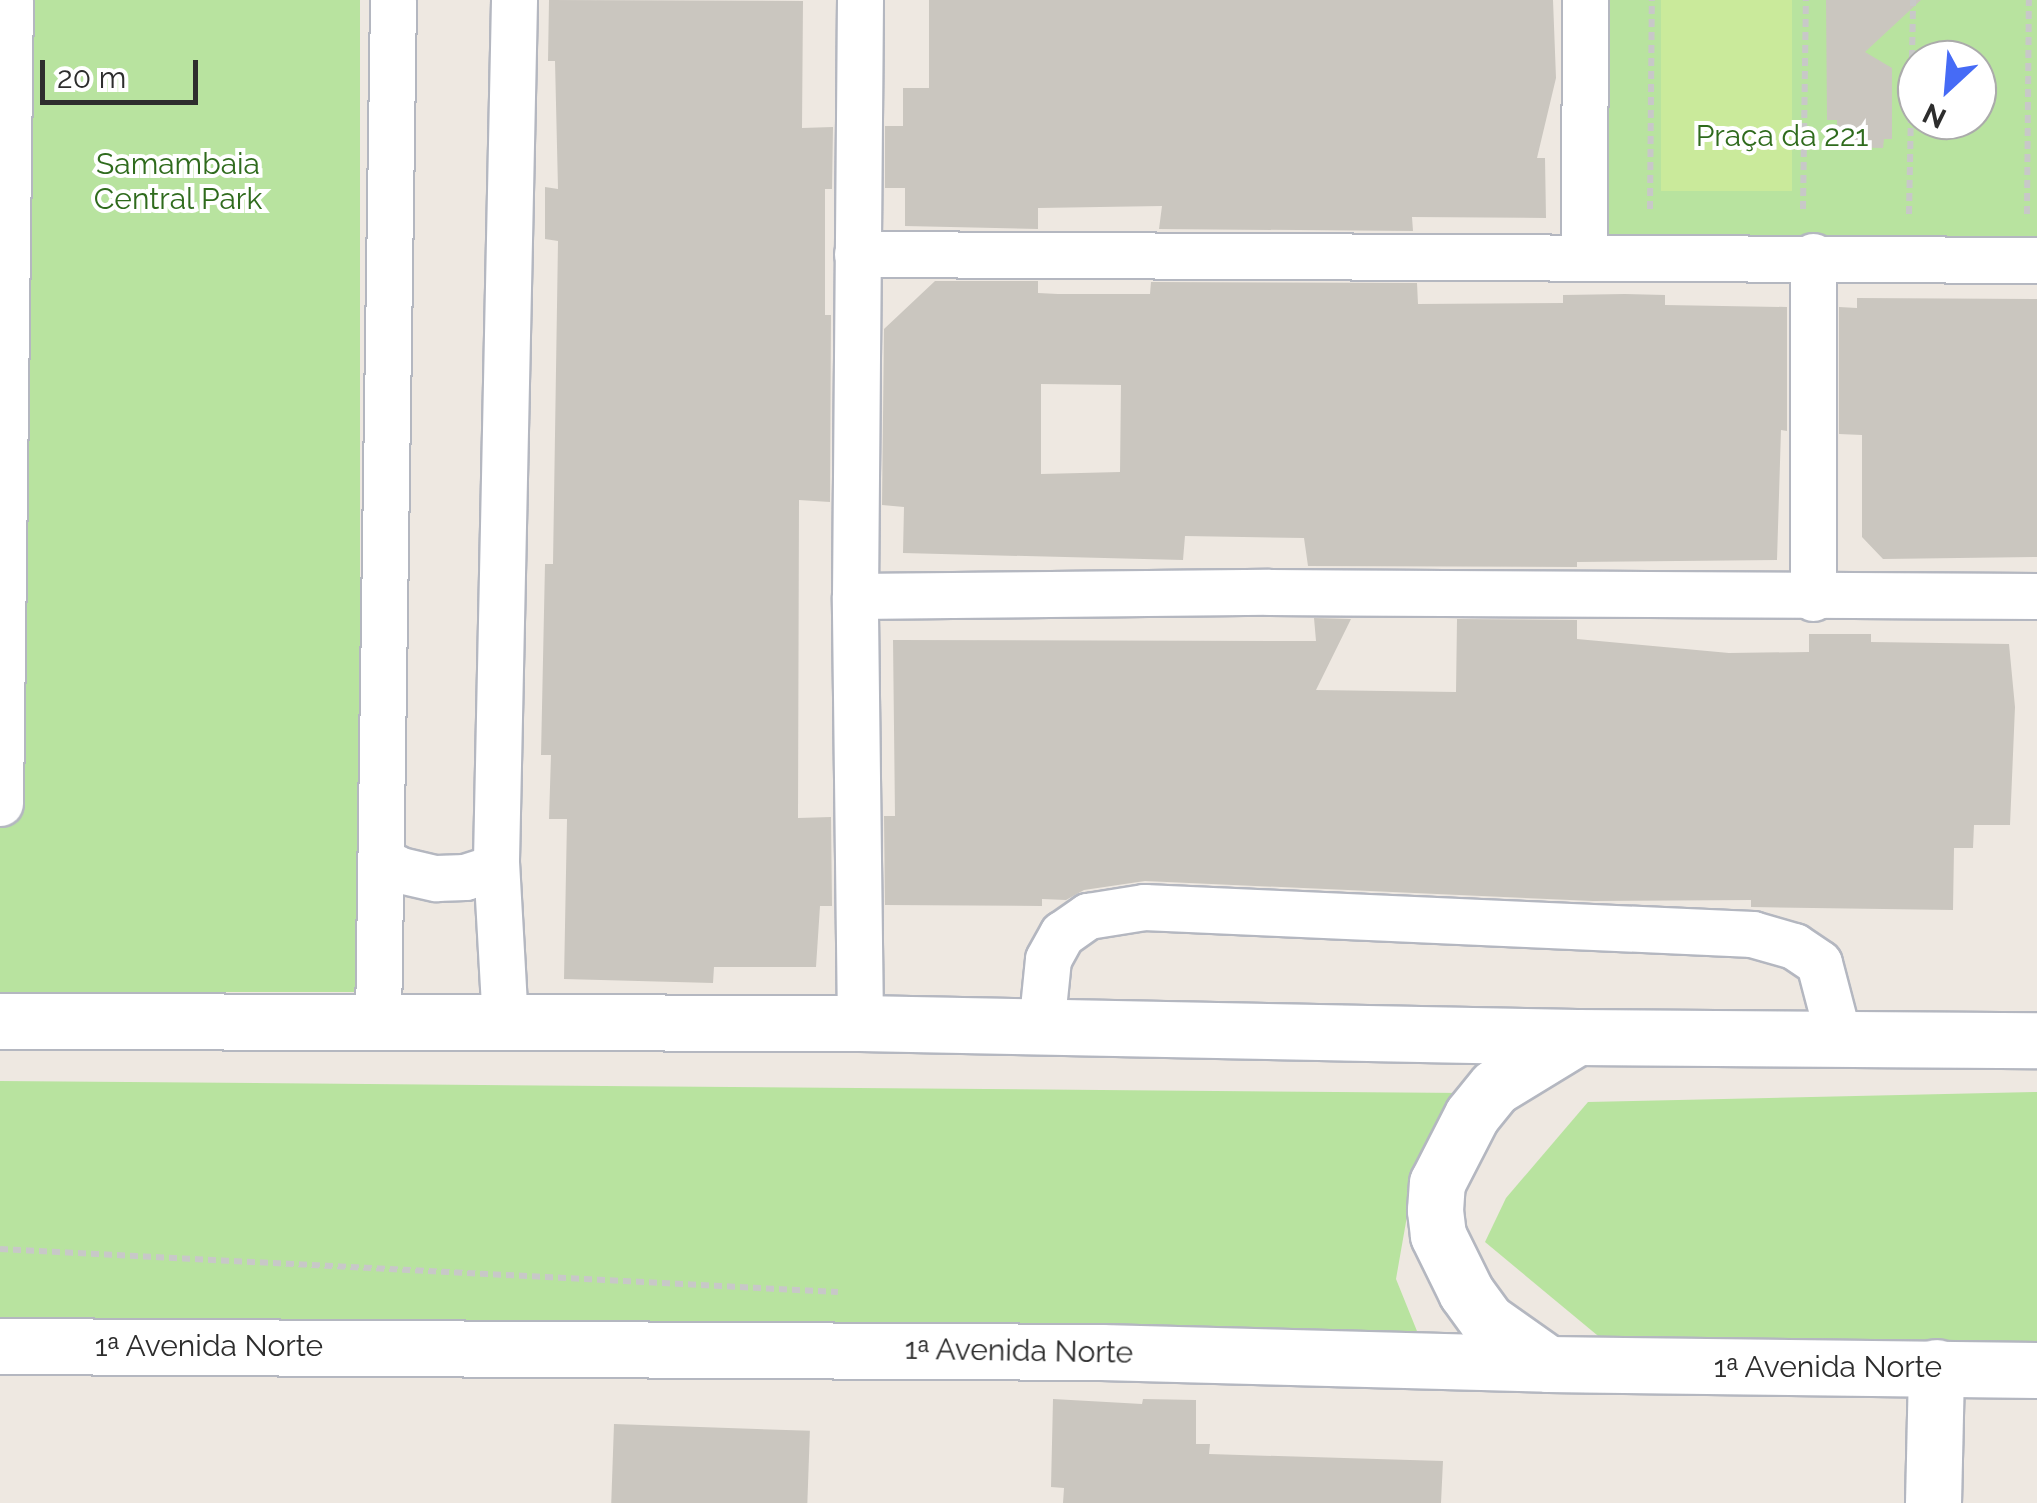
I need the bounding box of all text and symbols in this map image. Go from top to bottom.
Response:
scale bar [45,40,202,102]
north arrow [1897,40,1997,140]
text: 20 m [57,60,126,95]
text: N [1918,96,1951,135]
park label: Praça da 221 [1696,118,1868,154]
park label: Samambaia Central Park [93,146,263,216]
street label: 1ᵃ Avenida Norte [94,1328,324,1364]
street label: 1ᵃ Avenida Norte [904,1331,1134,1371]
street label: 1ᵃ Avenida Norte [1713,1349,1943,1385]

